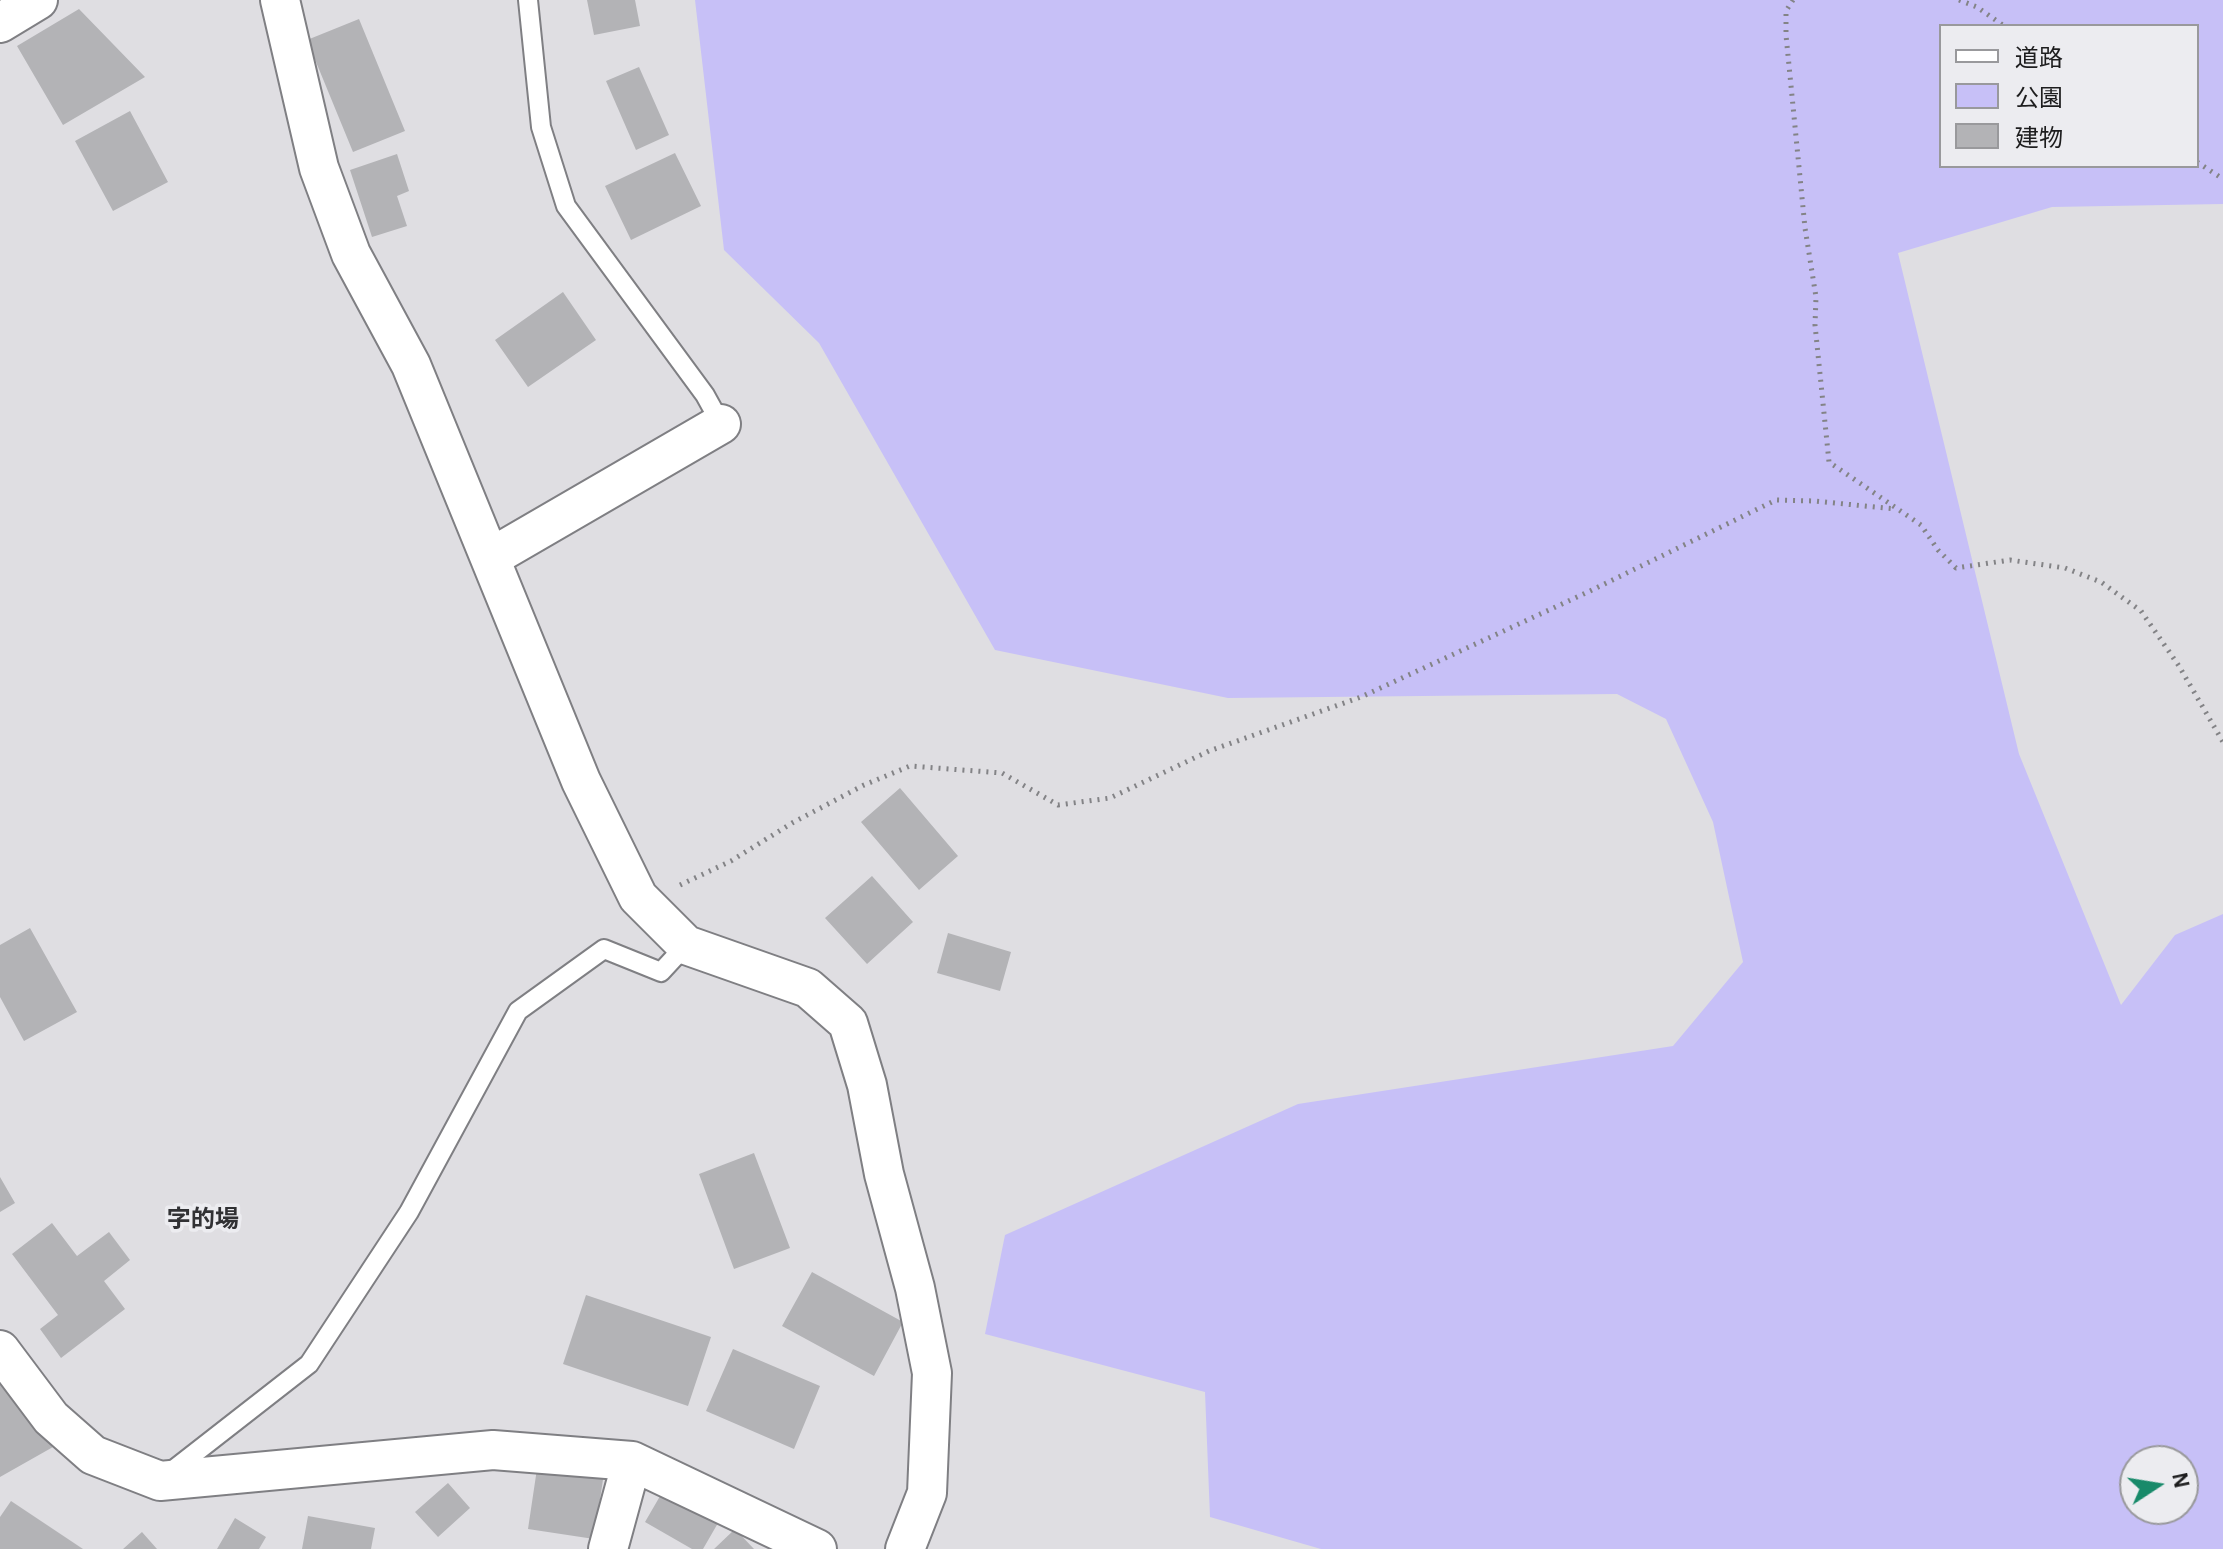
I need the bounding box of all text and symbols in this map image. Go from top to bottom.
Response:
legend [1939,24,2199,168]
text: 道路 [2015,47,2063,71]
text: 公園 [2015,87,2063,111]
text: 建物 [2015,127,2063,151]
district label: 字的場 [167,1206,239,1234]
north arrow [2119,1445,2199,1525]
text: N [2168,1471,2193,1490]

